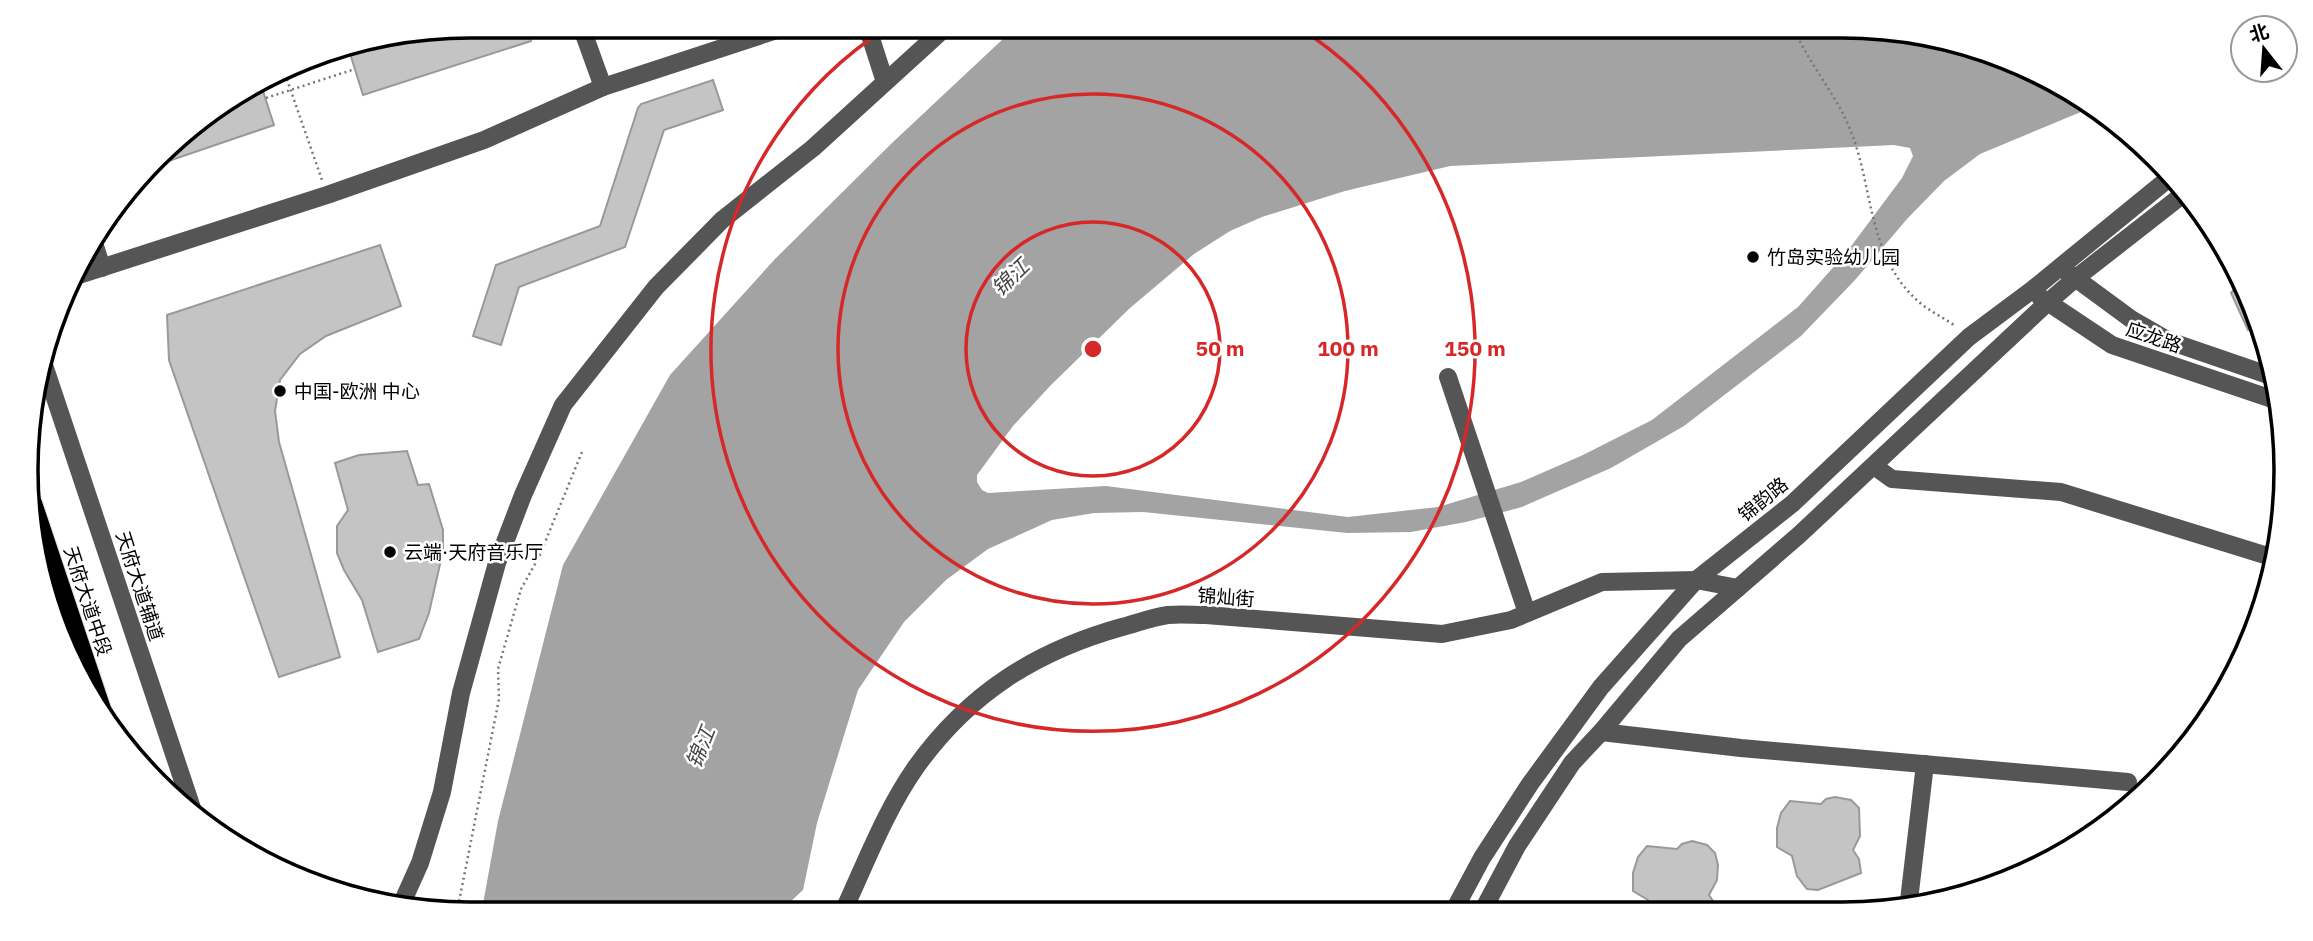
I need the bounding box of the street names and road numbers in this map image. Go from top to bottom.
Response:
street label: 应龙路 [2123,316,2185,358]
street label: 锦韵路 [1733,472,1793,526]
street label: 天府大道辅道 [111,528,169,644]
street label: 天府大道中段 [59,543,117,659]
street label: 锦灿街 [1197,583,1255,611]

